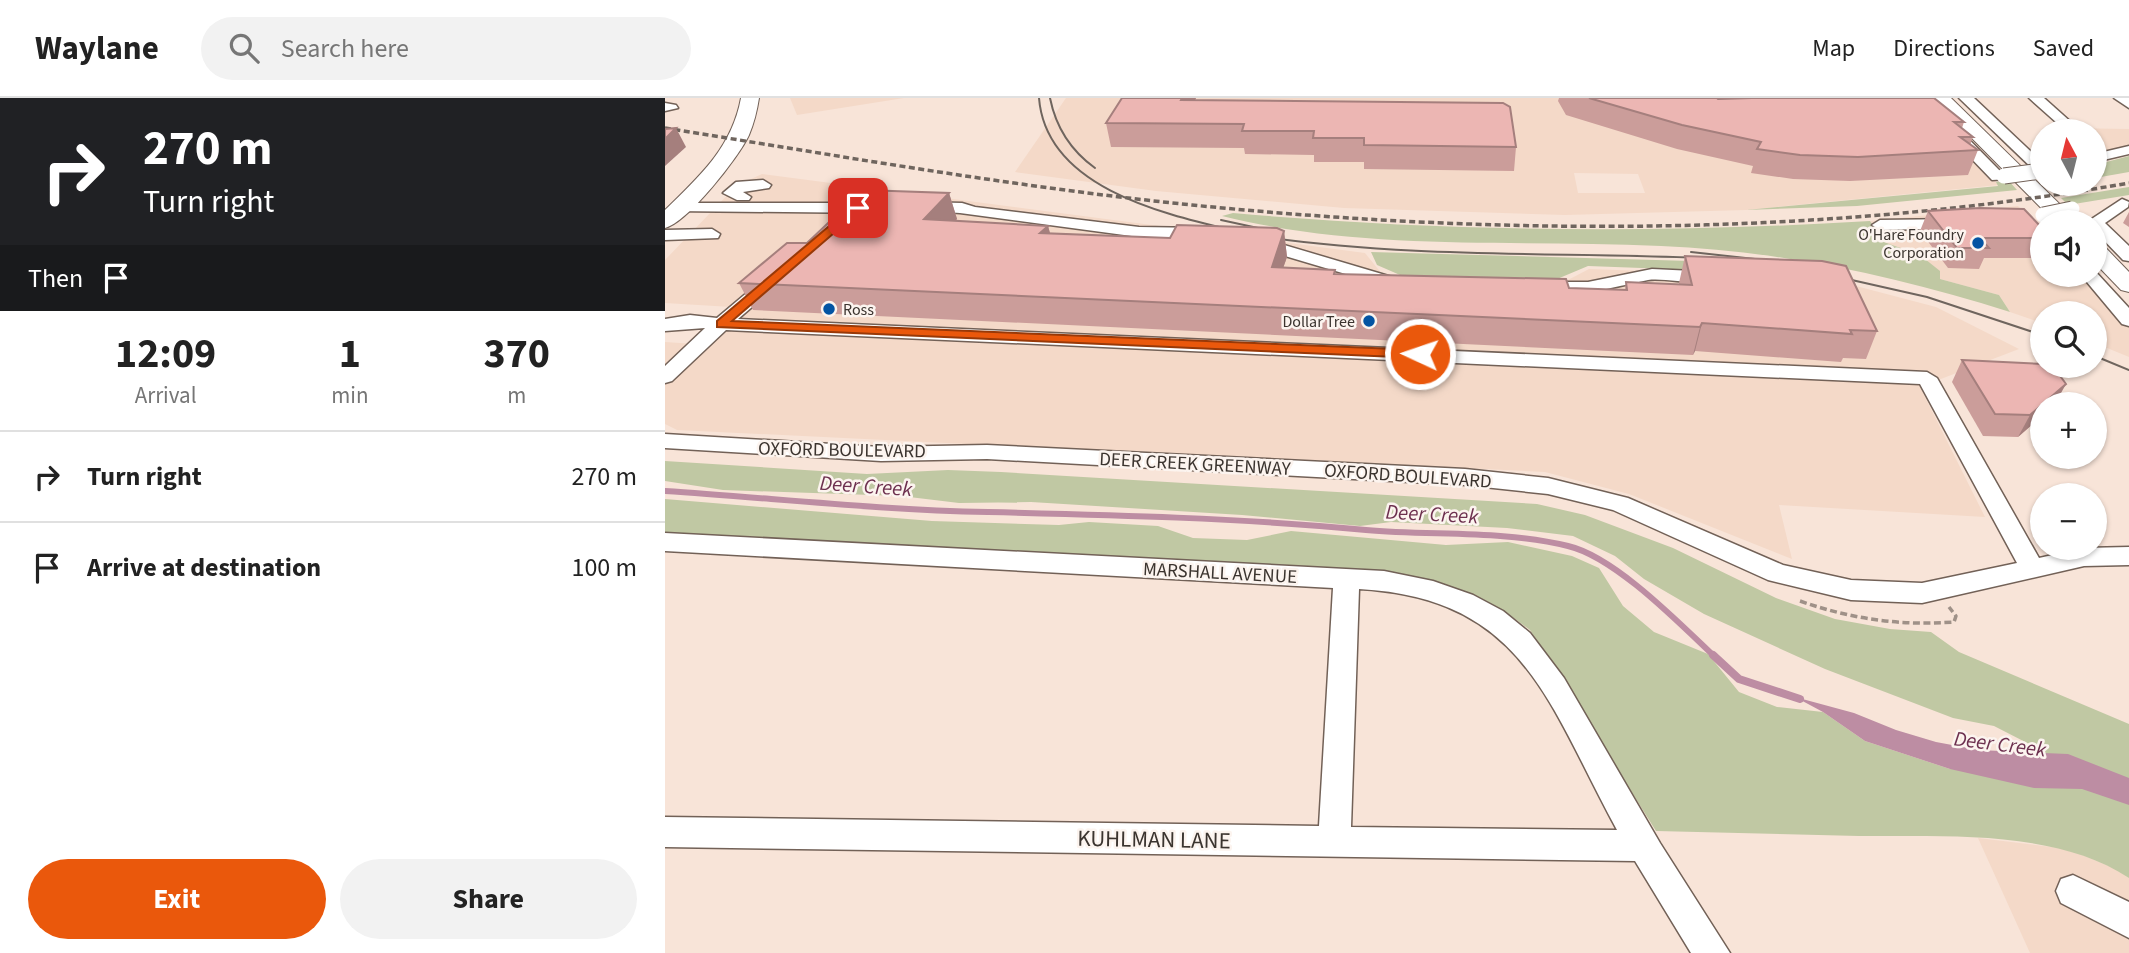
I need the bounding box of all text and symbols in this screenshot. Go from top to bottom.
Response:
search box [201,17,691,80]
text: Waylane [35,25,159,72]
icon: search [225,29,263,67]
text: Search here [281,30,409,67]
text: Map [1812,31,1855,66]
text: Directions [1893,31,1995,66]
text: Saved [2033,31,2094,66]
text: 270 m [143,114,272,184]
north arrow [2030,119,2107,196]
map controls [2030,119,2107,560]
icon: right [28,126,119,217]
pin [828,178,888,238]
text: Turn right [143,179,274,225]
icon: arrive [839,189,877,227]
button: sound [2030,210,2107,287]
place label: O'Hare Foundry Corporation [1858,224,1965,264]
marker: O'Hare Foundry Corporation [1970,235,1986,251]
icon: arrive [97,259,135,297]
text: Then [28,260,83,297]
place label: Ross [843,299,874,321]
marker: Ross [821,301,837,317]
button: search [2030,301,2107,378]
place label: Dollar Tree [1282,311,1355,333]
marker: Dollar Tree [1361,313,1377,329]
position arrow [1383,317,1457,391]
text: 12:09 [115,324,216,384]
text: 1 [339,324,361,384]
text: 370 [483,324,550,384]
text: Arrival [135,379,197,412]
text: min [331,379,369,412]
text: m [507,379,526,412]
button: + [2030,392,2107,469]
street label: OXFORD BOULEVARD [758,436,926,465]
street label: DEER CREEK GREENWAY [1098,446,1292,483]
street label: OXFORD BOULEVARD [1323,457,1493,496]
icon: right [28,458,66,496]
text: Turn right [87,458,202,495]
text: 270 m [571,458,637,495]
water label: Deer Creek [819,468,914,504]
button: − [2030,483,2107,560]
water label: Deer Creek [1385,497,1480,531]
icon: arrive [28,549,66,587]
text: Arrive at destination [87,549,321,586]
text: 100 m [571,549,637,586]
street label: MARSHALL AVENUE [1142,556,1298,591]
water label: Deer Creek [1952,723,2049,765]
street label: KUHLMAN LANE [1077,822,1231,857]
button: Exit [28,859,326,939]
button: Share [340,859,637,939]

